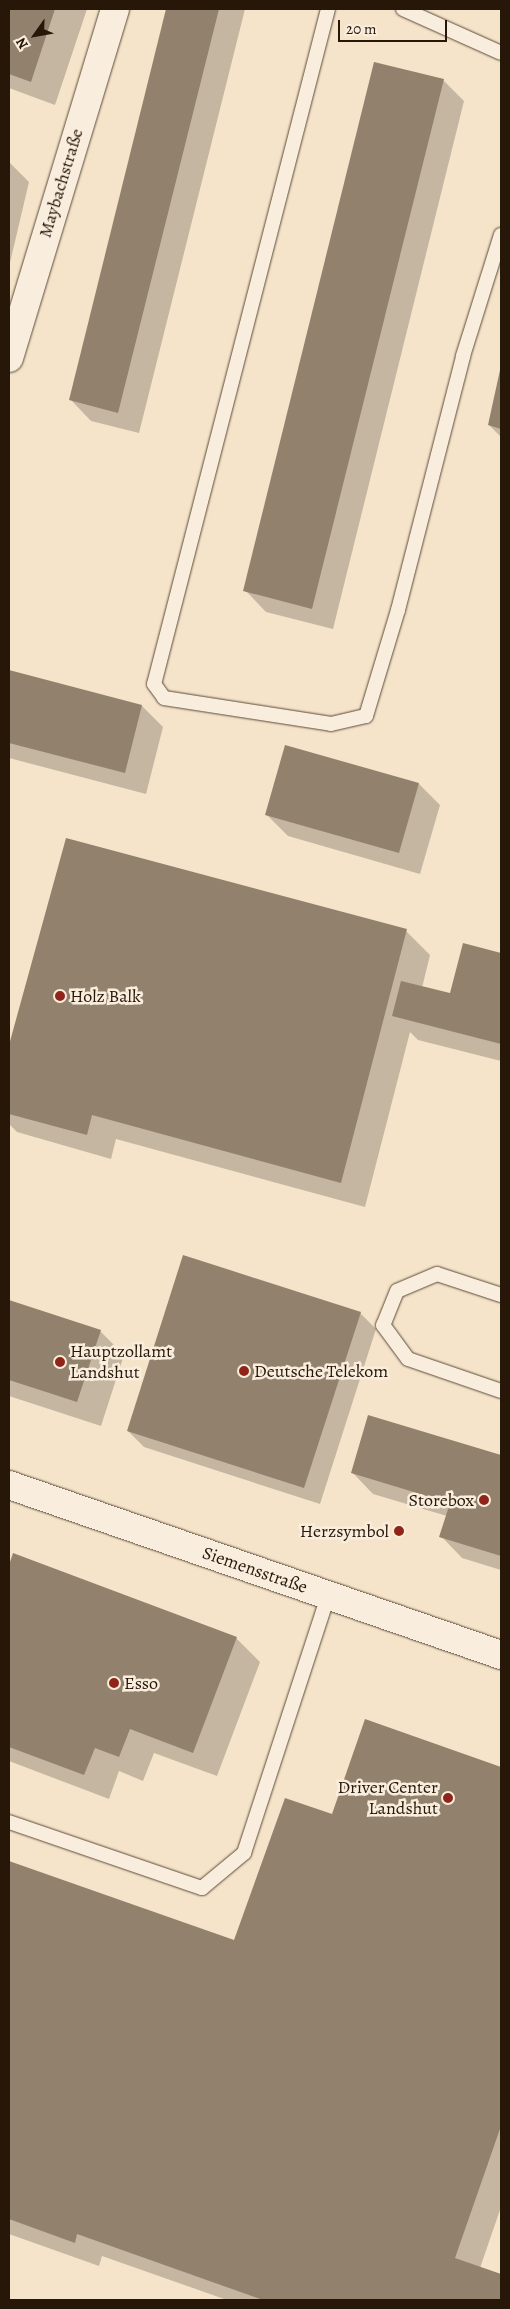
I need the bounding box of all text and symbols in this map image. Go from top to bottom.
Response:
north arrow [10,10,60,60]
scale bar [340,10,449,42]
text: 20 m [346,19,377,39]
text: N [11,34,33,53]
street label: Maybachstraße [34,126,88,240]
place label: Holz Balk [70,985,141,1007]
marker: Holz Balk [54,990,66,1002]
place label: Hauptzollamt Landshut [70,1341,172,1384]
marker: Hauptzollamt Landshut [54,1356,66,1368]
place label: Deutsche Telekom [254,1360,388,1382]
marker: Deutsche Telekom [238,1365,250,1377]
place label: Storebox [408,1489,474,1511]
marker: Storebox [478,1494,490,1506]
place label: Herzsymbol [300,1520,389,1542]
marker: Herzsymbol [393,1525,405,1537]
street label: Siemensstraße [200,1542,310,1598]
place label: Esso [124,1672,158,1694]
marker: Esso [108,1677,120,1689]
place label: Driver Center Landshut [337,1777,438,1820]
marker: Driver Center Landshut [442,1792,454,1804]

